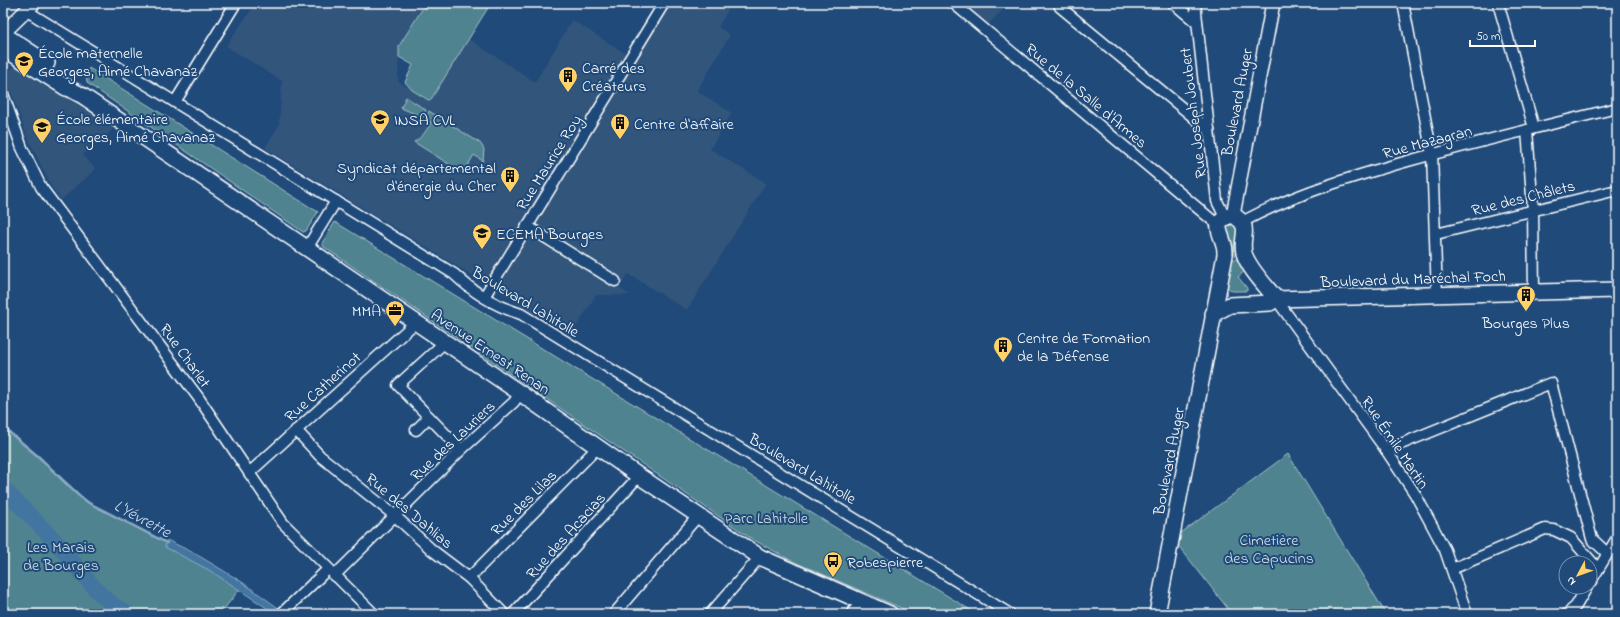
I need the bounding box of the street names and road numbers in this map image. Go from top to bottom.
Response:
street label: Rue de la Salle d'Armes [1019,38,1152,155]
street label: Rue Joseph Joubert [1174,45,1214,180]
street label: Boulevard Auger [1216,47,1260,159]
street label: Rue Maurice Roy [511,111,589,216]
street label: Rue Mazagran [1380,119,1475,166]
street label: Rue des Châlets [1469,174,1578,223]
street label: Boulevard Lahitolle [466,261,584,345]
street label: Boulevard du Maréchal Foch [1319,265,1506,295]
street label: Avenue Ernest Renan [425,304,555,402]
street label: Rue Charlet [153,319,216,394]
street label: Rue Catherinot [280,346,368,429]
street label: Rue Émile Martin [1354,392,1434,494]
street label: Rue des Lauriers [405,395,501,487]
street label: Boulevard Auger [1148,406,1192,518]
street label: Boulevard Lahitolle [743,428,861,512]
street label: Rue des Lilas [486,465,563,542]
street label: Rue des Dahlias [360,468,458,555]
street label: Rue des Acacias [521,488,612,585]

